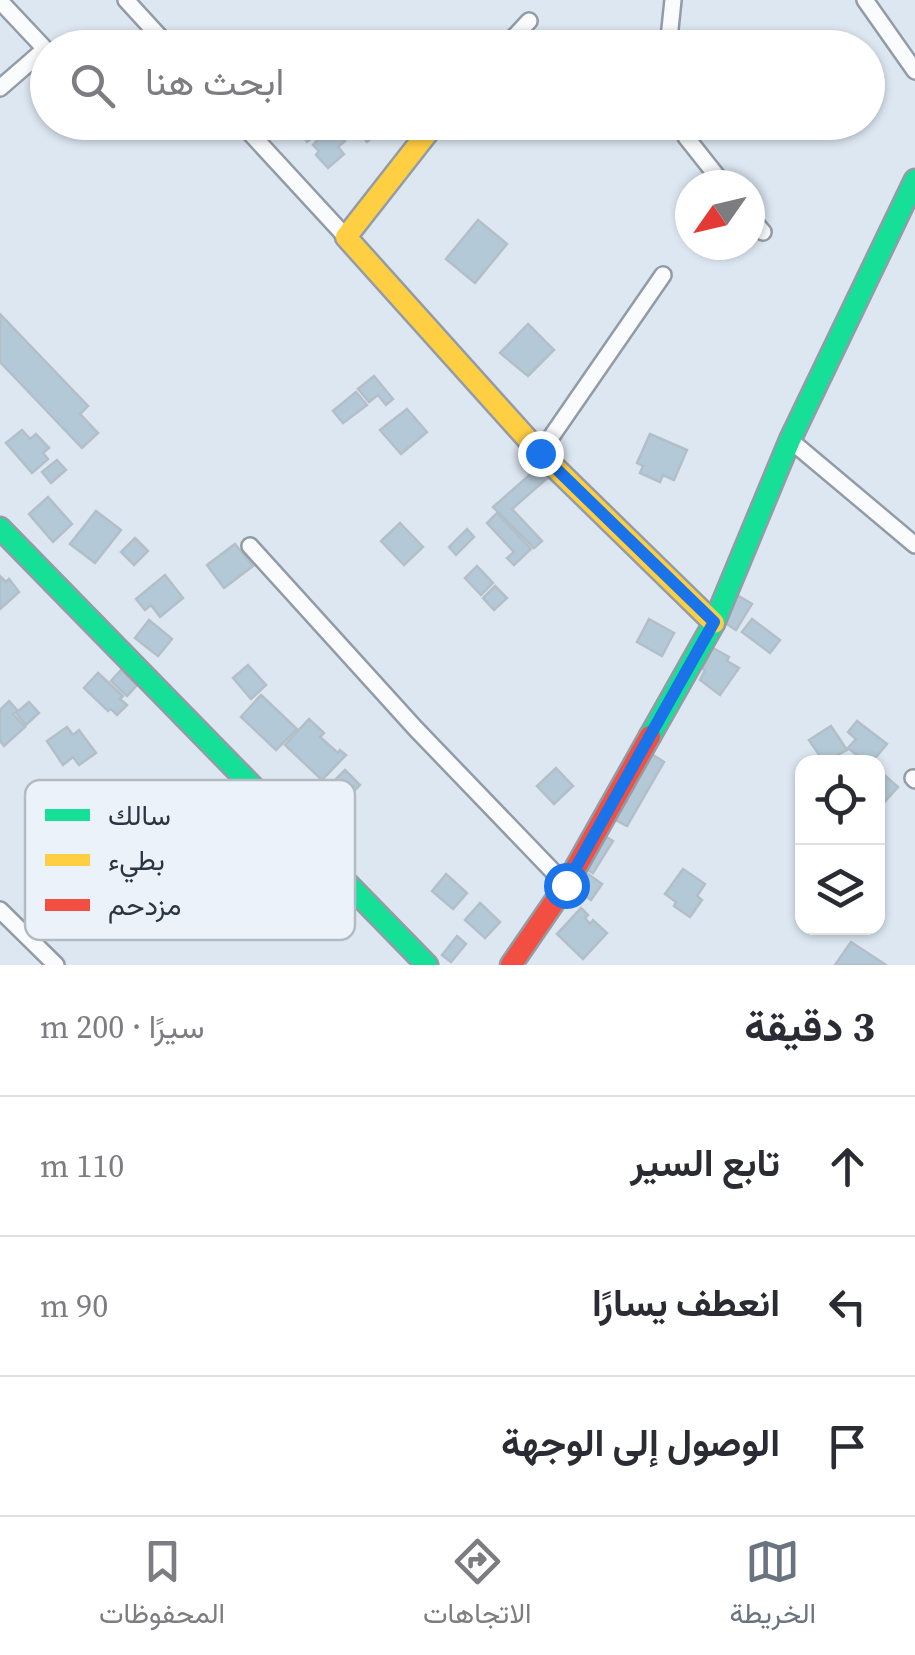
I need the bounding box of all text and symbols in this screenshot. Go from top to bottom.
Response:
search box [30,30,885,140]
text: ابحث هنا [145,56,284,108]
icon: search [65,58,120,113]
north arrow [675,170,765,260]
route end [518,431,564,477]
map controls [795,755,885,935]
button: locate [795,755,885,845]
legend [25,780,355,940]
text: سالك [108,796,171,834]
text: بطيء [108,841,165,883]
button: layers [795,845,885,935]
route start [544,863,590,909]
text: مزدحم [108,886,181,924]
text: 3 دقيقة [744,997,875,1055]
text: سيرًا · 200 m [40,1005,204,1049]
text: تابع السير [630,1137,780,1189]
icon: ahead [820,1139,875,1194]
text: 110 m [40,1144,124,1188]
text: انعطف يسارًا [592,1277,780,1329]
icon: left [820,1279,875,1334]
text: 90 m [40,1284,108,1328]
text: الوصول إلى الوجهة [501,1417,780,1469]
icon: arrive [820,1419,875,1474]
tab: المحفوظات [99,1534,225,1638]
tab: الاتجاهات [423,1534,532,1638]
tab: الخريطة [729,1534,816,1638]

